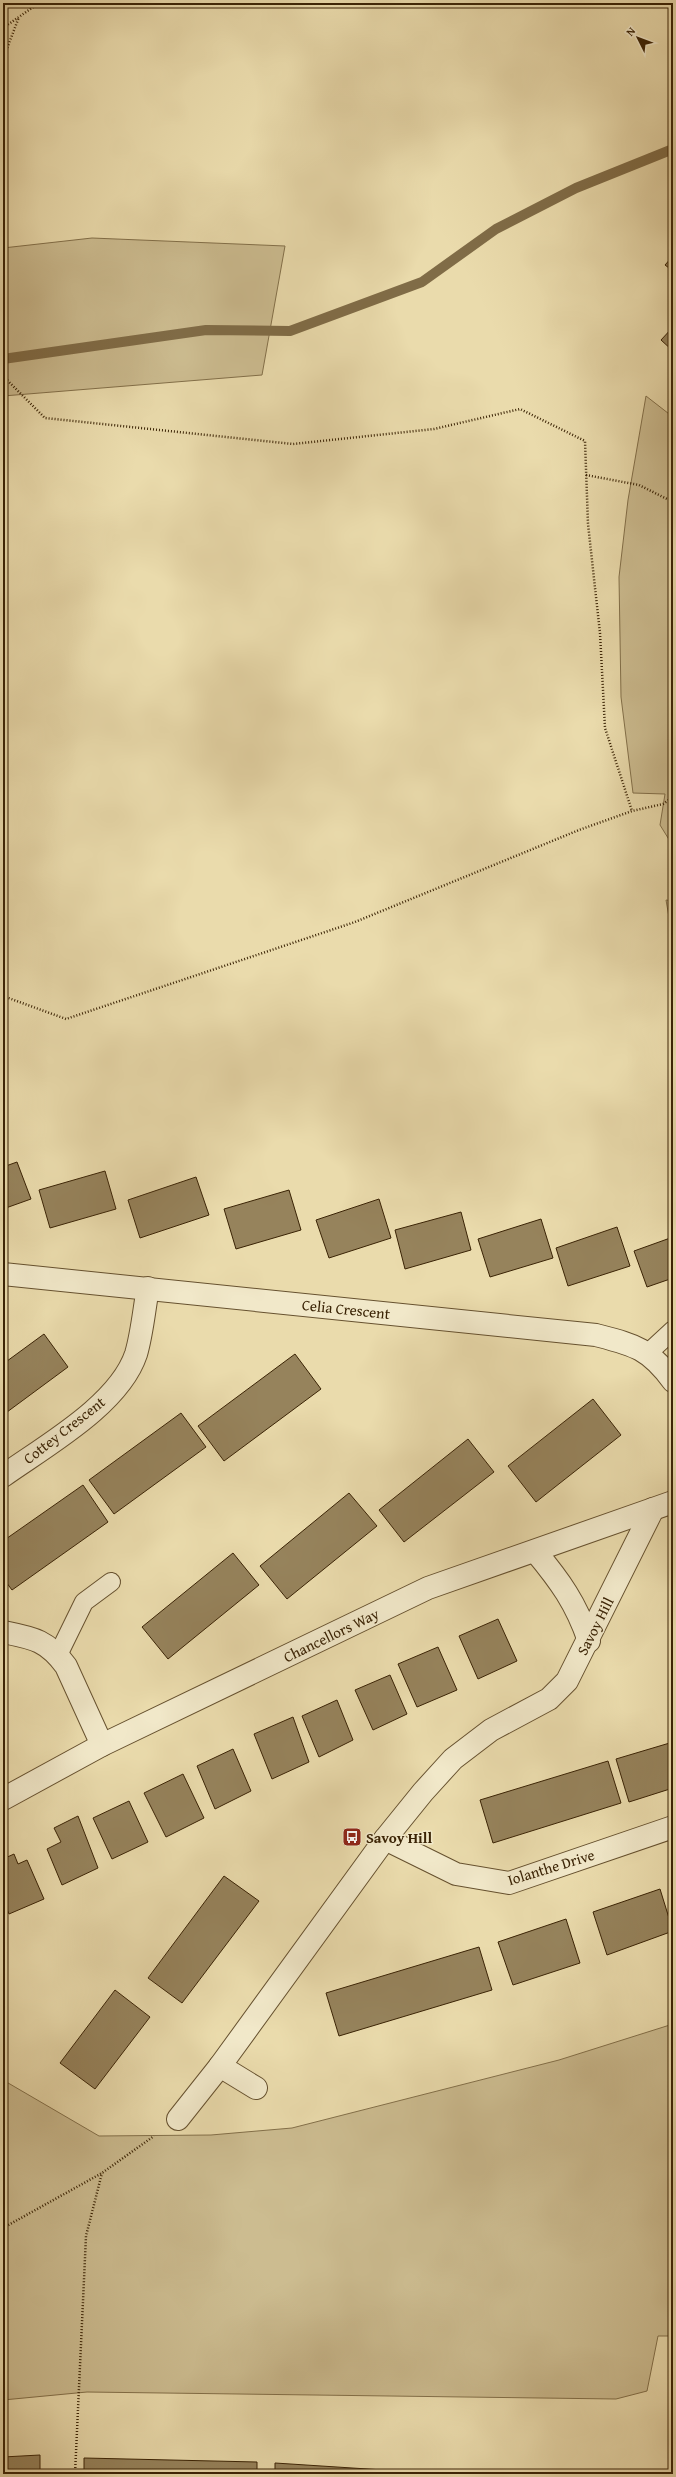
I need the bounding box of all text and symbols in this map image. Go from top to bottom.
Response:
north arrow [618,18,658,58]
text: N [622,23,639,39]
street label: Celia Crescent [301,1294,392,1324]
street label: Cottey Crescent [19,1391,110,1469]
street label: Savoy Hill [571,1593,619,1659]
street label: Chancellors Way [280,1603,383,1667]
bus stop icon: Savoy Hill [341,1826,363,1848]
place label: Savoy Hill [366,1827,432,1848]
street label: Iolanthe Drive [505,1844,597,1890]

